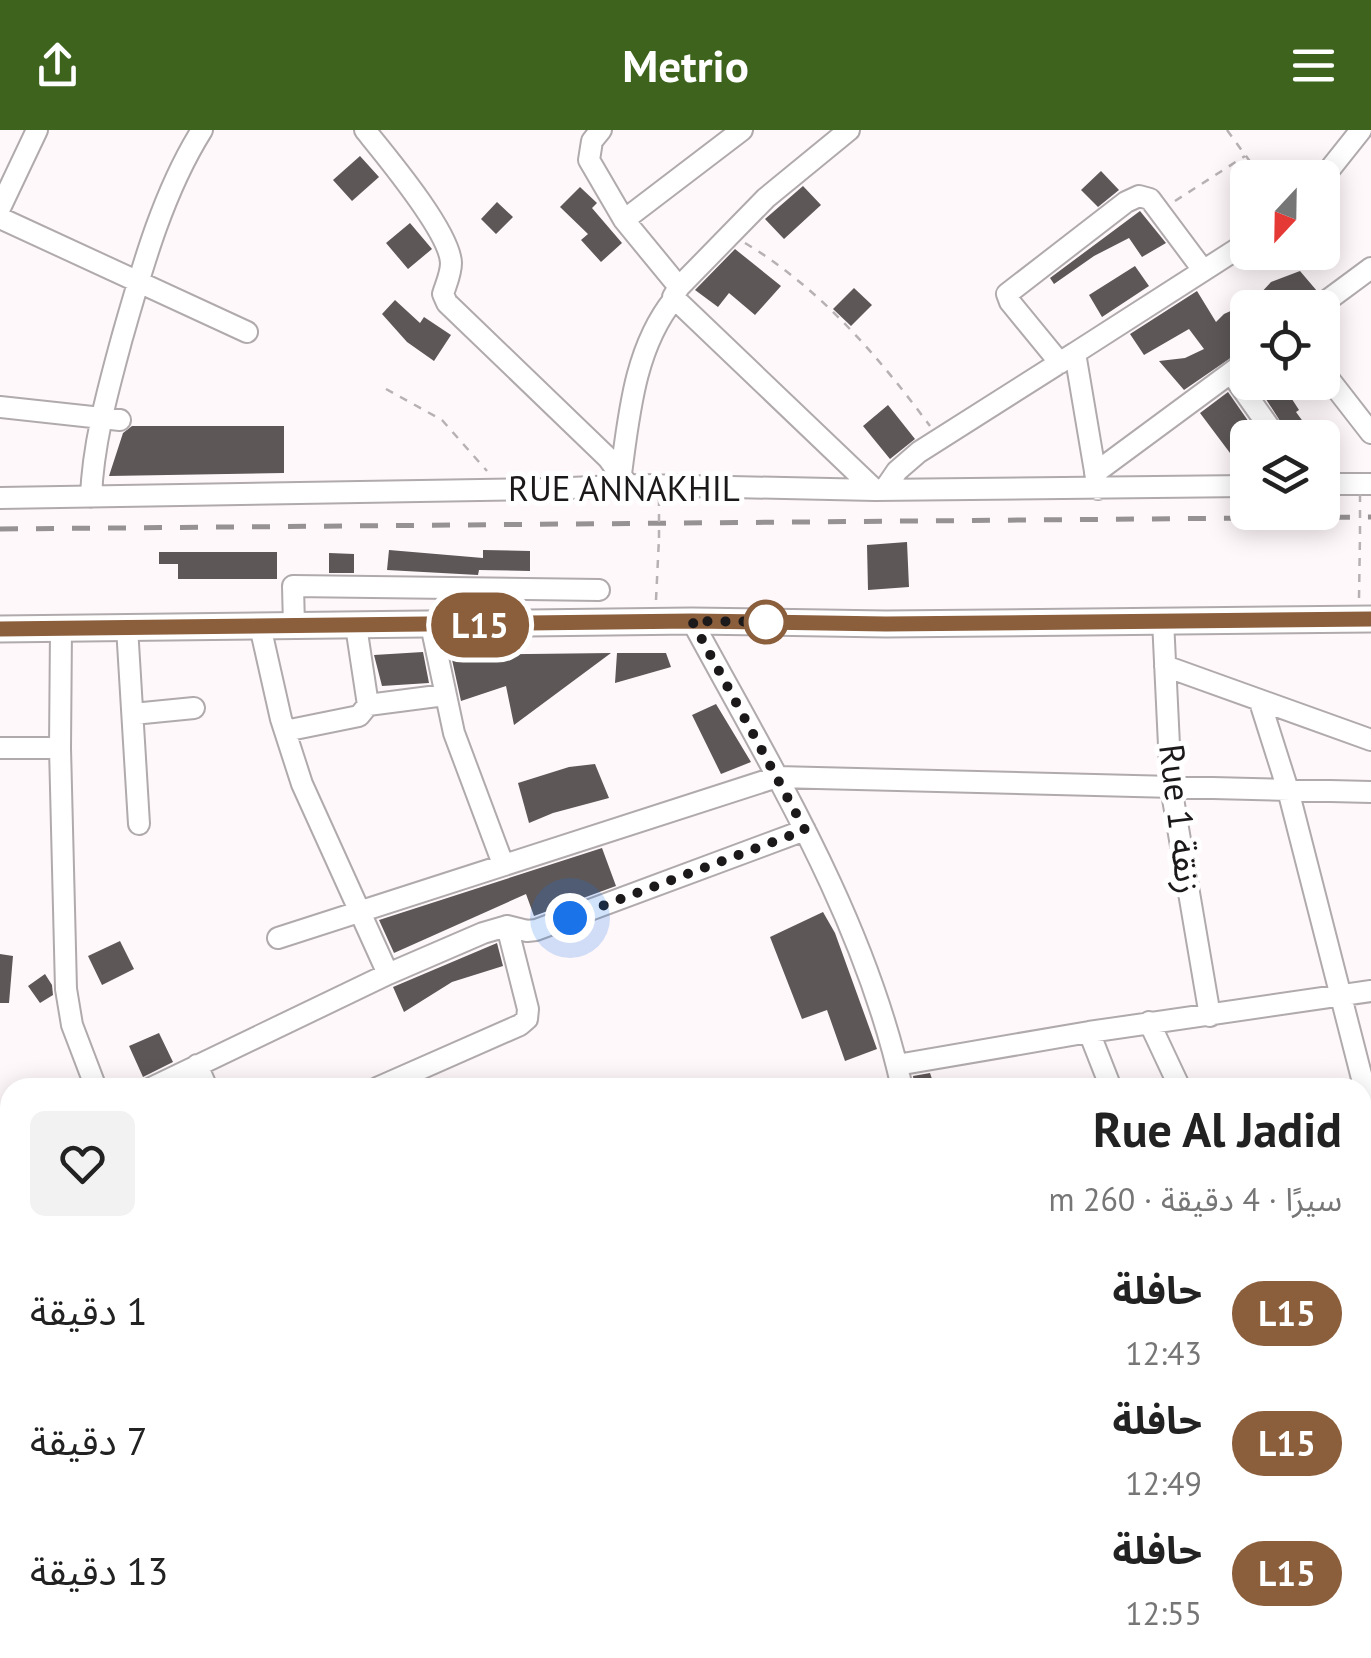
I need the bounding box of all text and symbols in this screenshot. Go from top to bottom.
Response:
text: Metrio [622,36,749,94]
icon: share [30,38,85,93]
icon: menu [1286,38,1341,93]
north arrow [1230,160,1340,270]
map controls [1230,160,1340,530]
button: locate [1230,290,1340,400]
button: layers [1230,420,1340,530]
street label: RUE ANNAKHIL [508,465,740,511]
line badge: L15 [422,592,538,658]
unlabelled marker [745,601,787,643]
text: L15 [451,602,509,648]
street label: Rue 1 زنقة [1149,741,1213,896]
your location [545,893,595,943]
text: Rue Al Jadid [1093,1098,1342,1160]
button: heart [30,1111,135,1216]
text: سيرًا · 4 دقيقة · 260 m [1048,1178,1342,1220]
text: حافلة [1113,1265,1202,1314]
text: 1 دقيقة [30,1286,147,1335]
text: L15 [1258,1290,1316,1336]
text: 12:43 [1125,1332,1202,1374]
text: حافلة [1113,1395,1202,1444]
text: 7 دقيقة [30,1416,147,1465]
text: L15 [1258,1420,1316,1466]
text: 12:49 [1125,1462,1202,1504]
text: حافلة [1113,1525,1202,1574]
text: 13 دقيقة [30,1546,168,1595]
text: L15 [1258,1550,1316,1596]
text: 12:55 [1125,1592,1202,1634]

